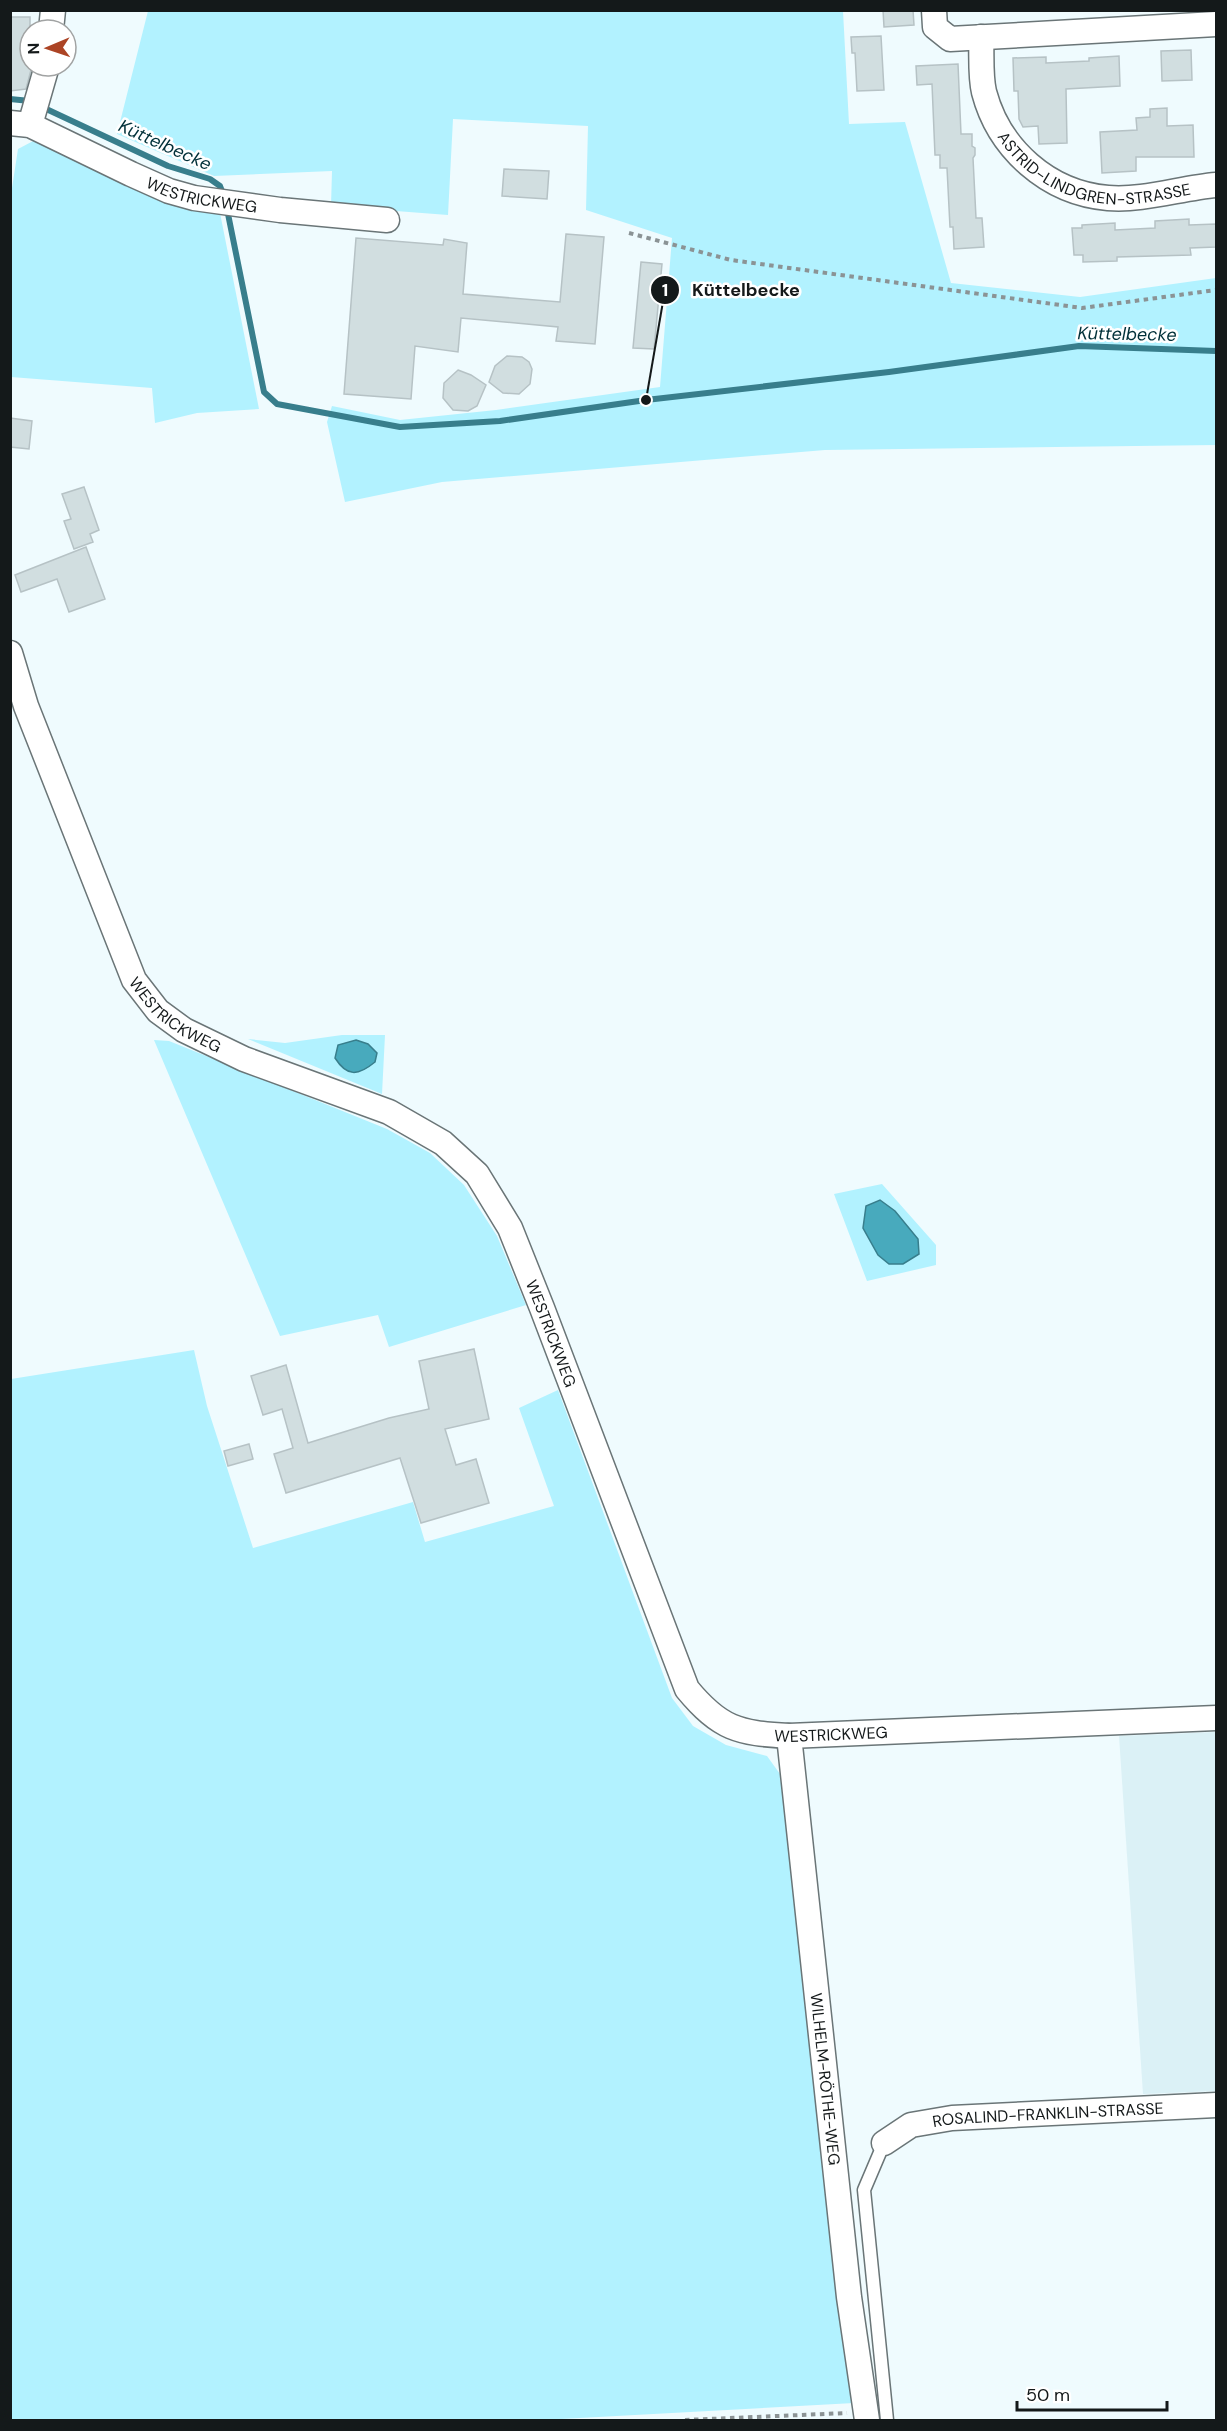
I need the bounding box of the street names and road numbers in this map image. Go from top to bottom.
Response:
street label: ASTRID-LINDGREN-STRASSE [993,127,1192,210]
street label: WESTRICKWEG [143,172,258,218]
street label: WESTRICKWEG [124,973,225,1057]
street label: WESTRICKWEG [521,1277,581,1390]
street label: WESTRICKWEG [773,1722,888,1747]
street label: WILHELM-RÖTHE-WEG [806,1992,845,2166]
street label: ROSALIND-FRANKLIN-STRASSE [931,2098,1164,2132]

